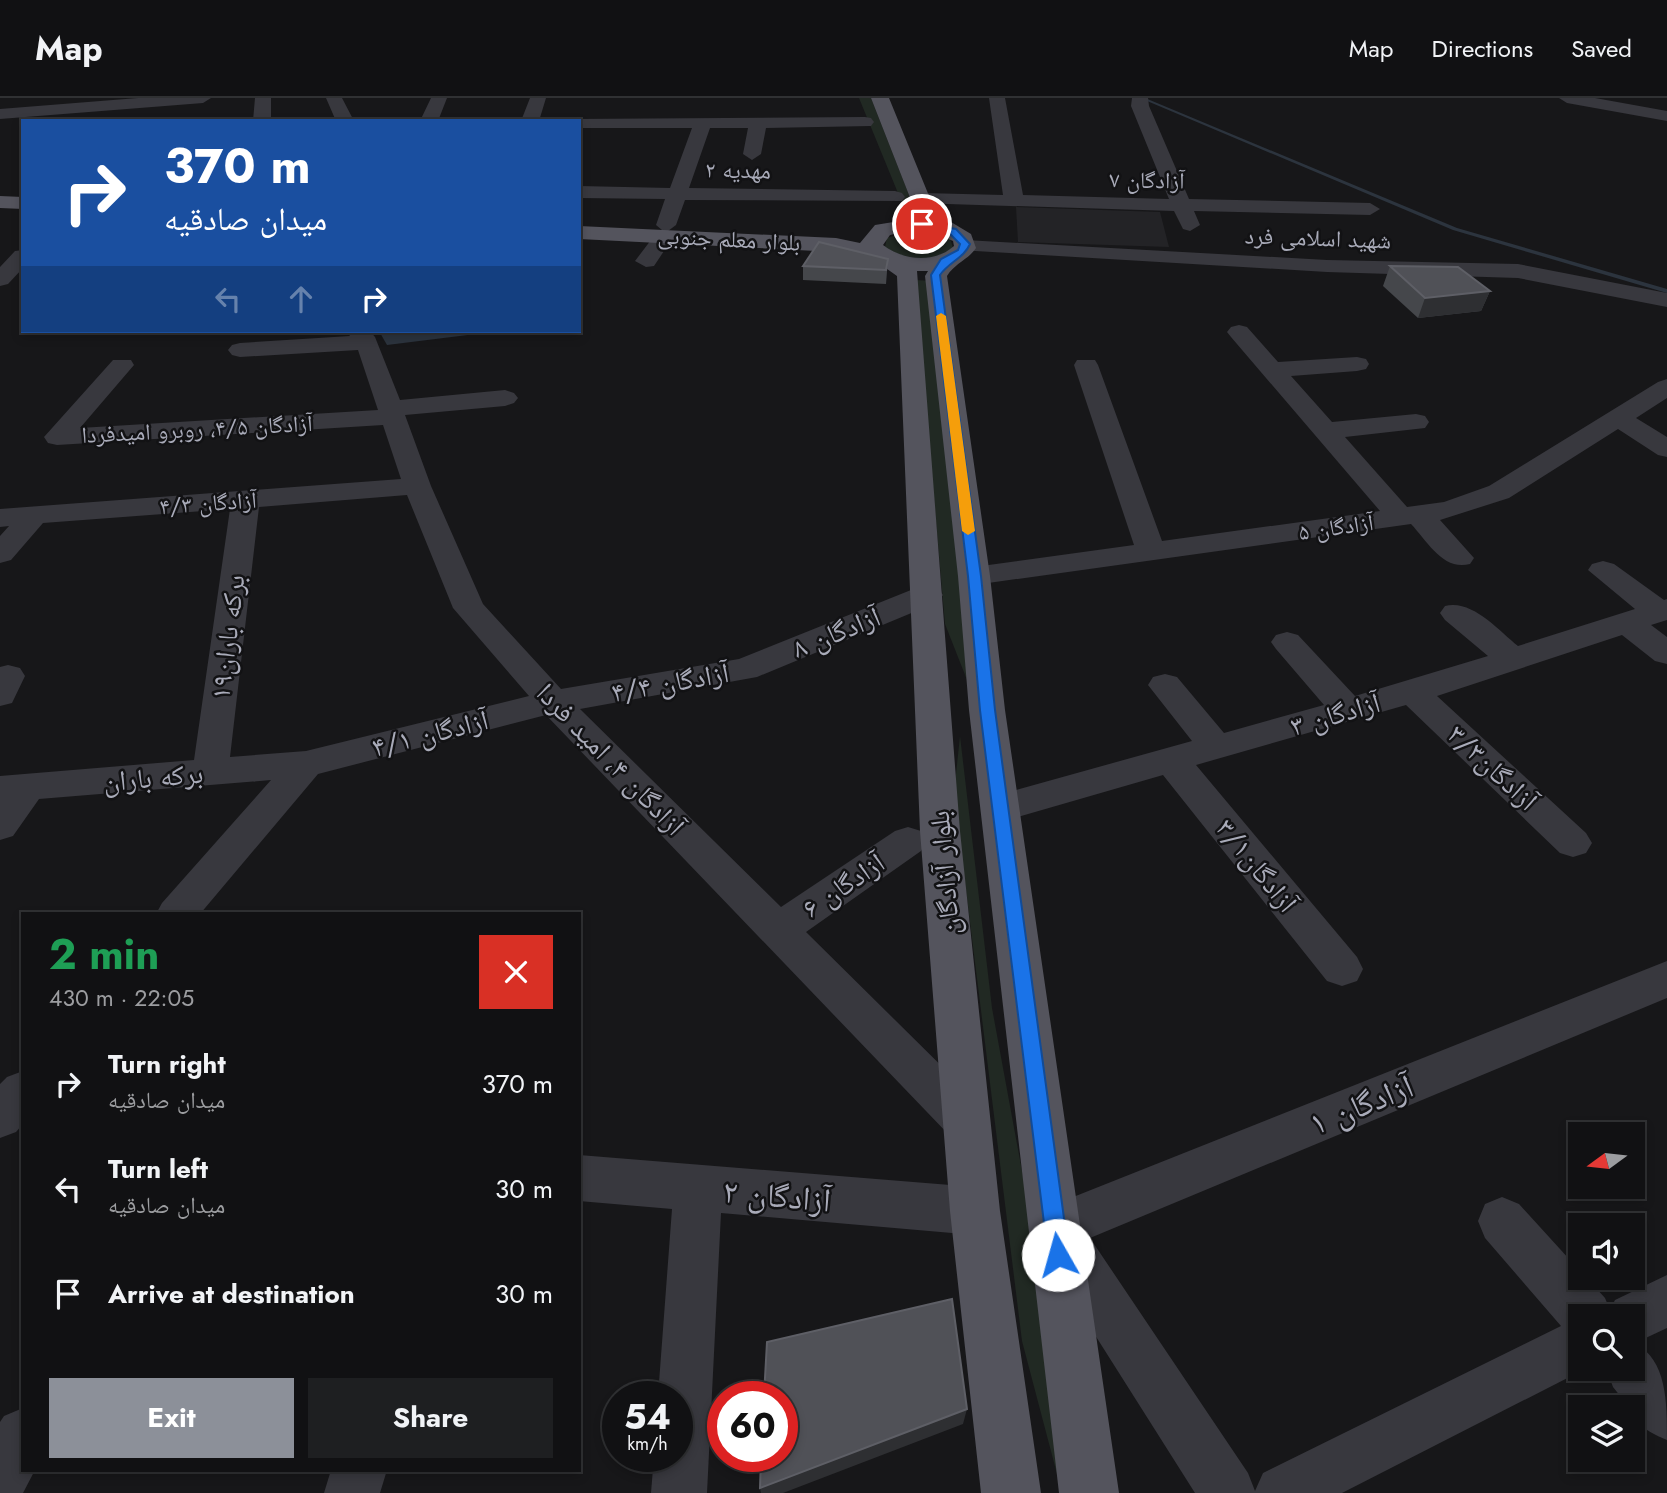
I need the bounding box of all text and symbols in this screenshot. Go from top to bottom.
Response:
text: Map [35,25,103,72]
text: Map [1349,31,1394,66]
text: Directions [1432,31,1533,66]
text: Saved [1571,31,1632,66]
text: 370 m [164,131,311,201]
icon: right [49,147,140,238]
street label: مهدیه ۲ [705,152,771,188]
street label: آزادگان ۷ [1109,162,1186,198]
pin [892,194,952,254]
text: میدان صادقیه [164,196,327,242]
icon: arrive [903,205,941,243]
street label: بلوار معلم جنوبی [657,218,801,260]
street label: شهید اسلامی فرد [1244,218,1392,258]
icon: left [209,280,247,318]
icon: ahead [282,280,320,318]
icon: right [355,280,393,318]
street label: آزادگان ۴/۵، روبرو امیدفردا [81,406,315,452]
street label: آزادگان ۴/۳ [158,483,259,523]
street label: آزادگان ۵ [1296,505,1377,549]
street label: برکه باران۱۹ [200,572,255,702]
street label: آزادگان ۸ [786,596,887,669]
street label: آزادگان ۴/۴ [608,652,733,713]
street label: آزادگان ۴، امید فردا [527,674,695,846]
street label: آزادگان ۳ [1285,682,1386,747]
street label: آزادگان ۴/۱ [368,699,494,768]
street label: آزادگان۳/۳ [1438,715,1548,821]
street label: برکه باران [101,753,205,802]
street label: بلوار آزادگان [919,809,970,937]
street label: آزادگان۳/۱ [1206,810,1308,922]
street label: آزادگان ۶ [794,842,894,928]
text: 2 min [49,924,159,985]
button: close [479,935,553,1009]
text: 430 m · 22:05 [49,981,194,1015]
text: Turn right [108,1045,226,1083]
street label: آزادگان ۱ [1302,1062,1422,1147]
icon: right [49,1065,87,1103]
text: 370 m [482,1065,553,1103]
text: میدان صادقیه [108,1083,225,1117]
north arrow [1568,1122,1645,1199]
map controls [1568,1122,1645,1472]
text: Turn left [108,1150,208,1188]
street label: آزادگان ۲ [721,1167,835,1224]
icon: left [49,1170,87,1208]
text: 30 m [495,1170,553,1208]
text: میدان صادقیه [108,1188,225,1222]
button: sound [1568,1213,1645,1290]
position arrow [1021,1218,1095,1292]
icon: arrive [49,1275,87,1313]
text: Arrive at destination [108,1275,355,1313]
text: 30 m [495,1275,553,1313]
button: search [1568,1304,1645,1381]
button: Exit [49,1378,294,1458]
button: Share [308,1378,553,1458]
speed limit sign: 60 [707,1381,798,1472]
text: 54 [624,1392,671,1442]
button: layers [1568,1395,1645,1472]
text: km/h [627,1431,668,1457]

